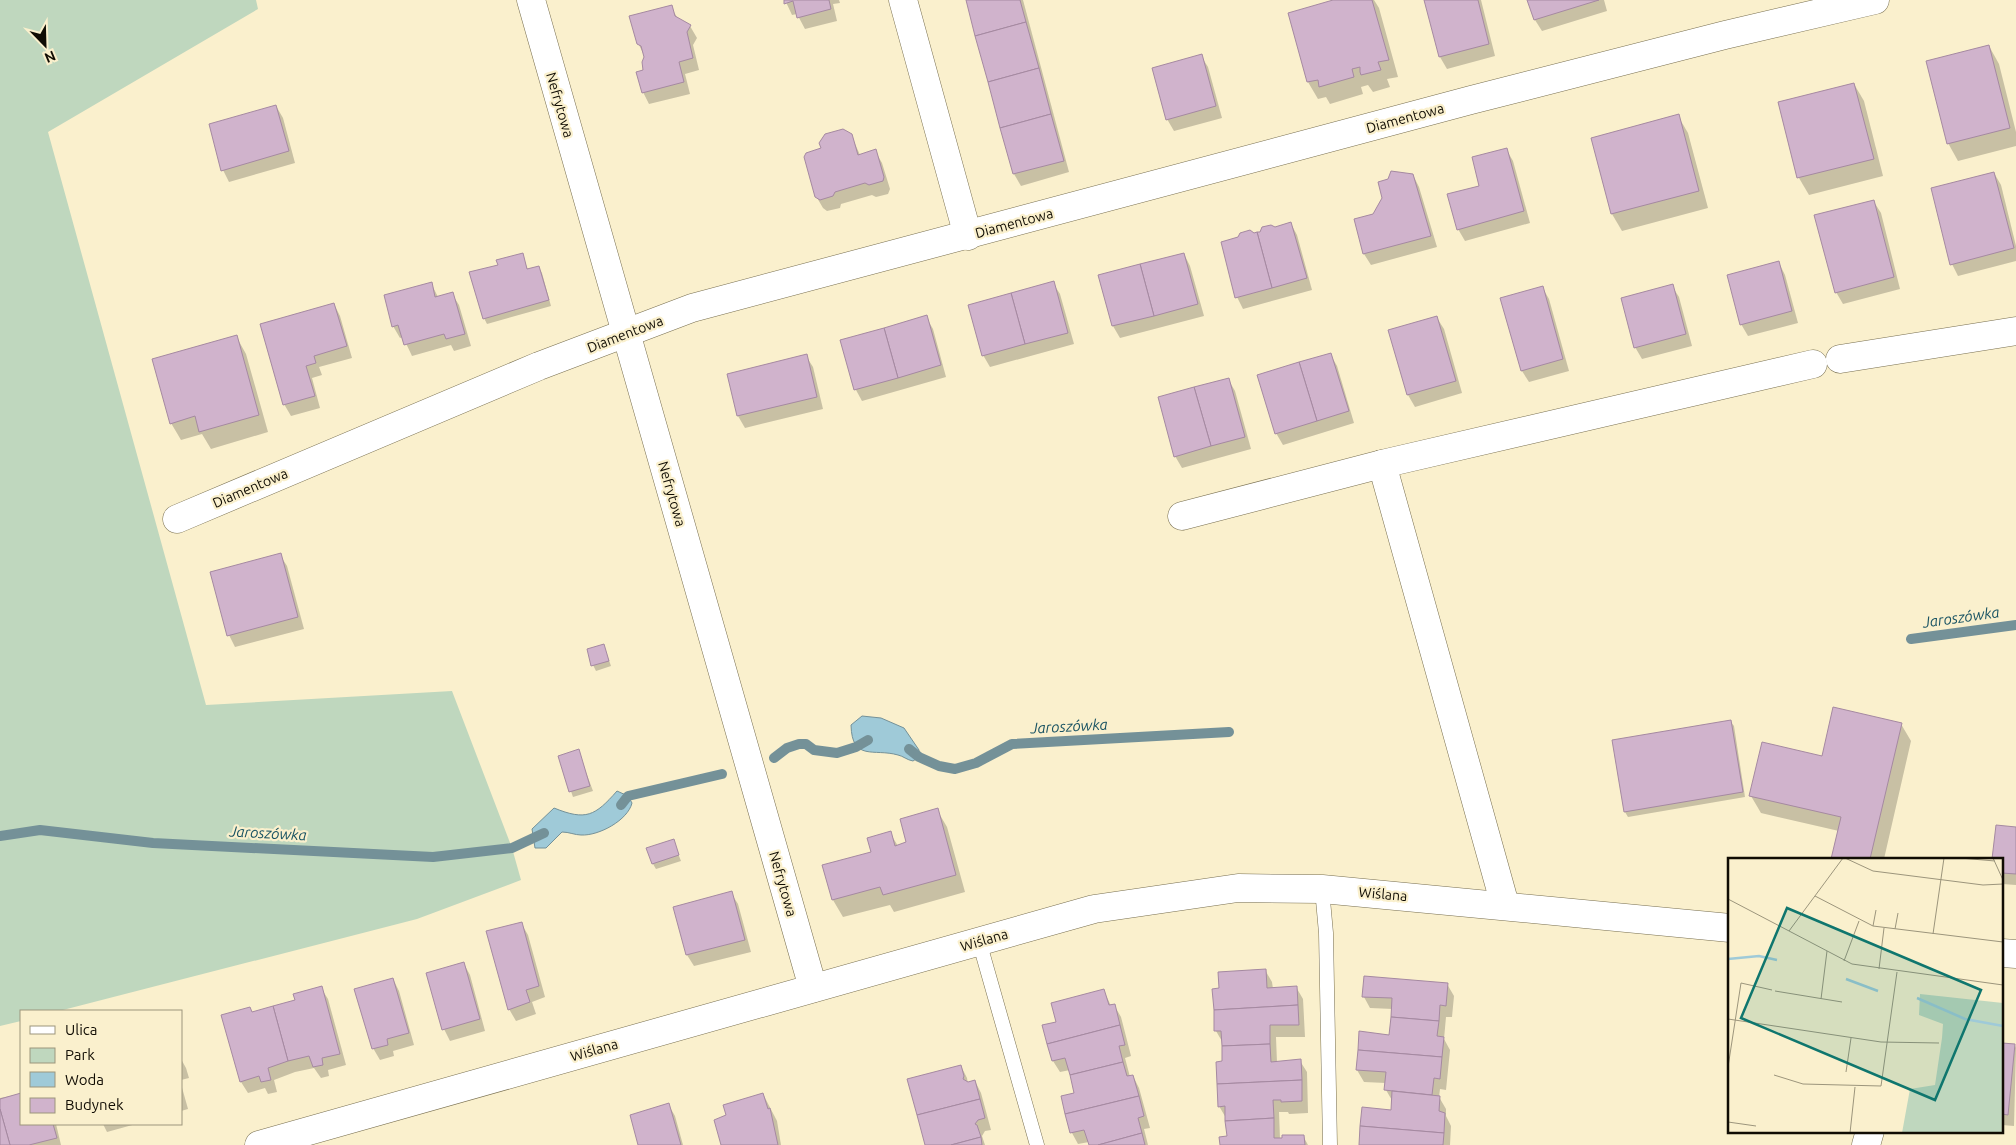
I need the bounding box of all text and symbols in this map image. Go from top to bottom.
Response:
north arrow [20,20,70,70]
text: N [42,48,58,66]
street label: Nefrytowa [543,71,577,139]
street label: Diamentowa [1364,100,1446,136]
street label: Diamentowa [973,205,1055,241]
street label: Diamentowa [585,312,665,356]
street label: Nefrytowa [655,460,689,528]
street label: Diamentowa [210,465,290,511]
water label: Jaroszówka [1921,603,2000,631]
water label: Jaroszówka [1029,715,1108,737]
water label: Jaroszówka [228,822,307,844]
street label: Nefrytowa [766,850,800,918]
inset map [1728,858,2004,1132]
street label: Wiślana [1358,884,1408,904]
street label: Wiślana [958,926,1010,954]
legend [20,1010,182,1125]
text: Ulica [65,1021,97,1038]
street label: Wiślana [568,1036,620,1064]
text: Park [65,1046,95,1063]
text: Woda [65,1071,104,1088]
text: Budynek [65,1096,124,1113]

